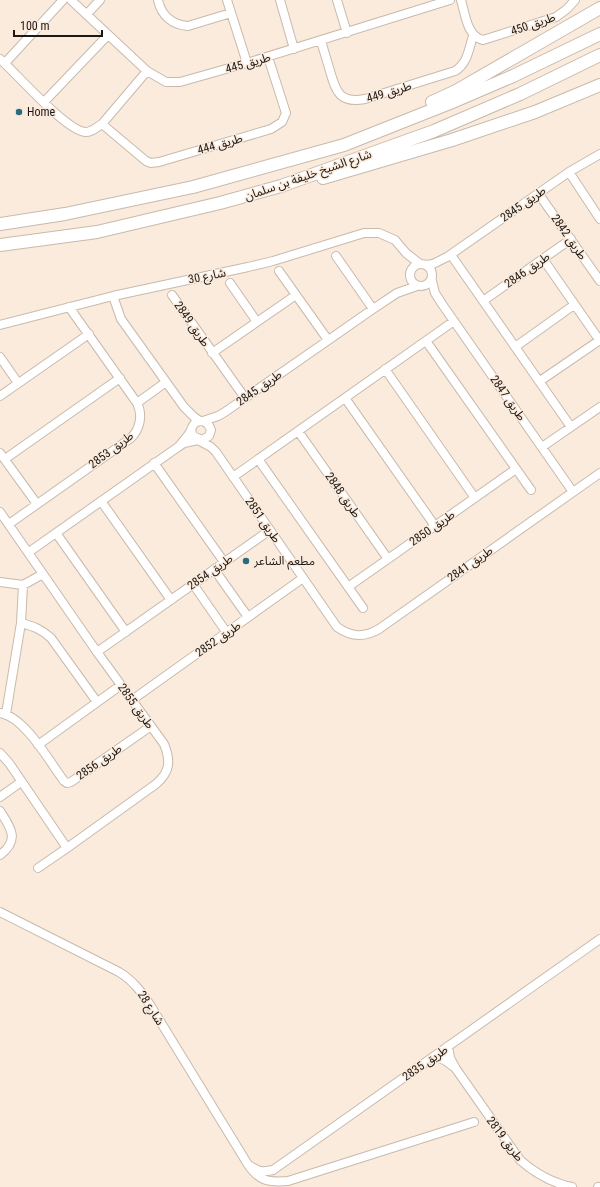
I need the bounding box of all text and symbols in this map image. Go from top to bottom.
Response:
street label: طريق 450 [509,10,558,39]
scale bar [14,12,102,38]
text: 100 m [20,19,50,33]
street label: طريق 445 [224,50,272,77]
street label: طريق 449 [365,79,413,106]
place label: Home [27,105,56,119]
marker: Home [14,107,24,117]
street label: طريق 444 [196,131,244,158]
street label: شارع الشيخ خليفة بن سلمان [243,147,374,205]
street label: طريق 2845 [498,183,549,226]
street label: طريق 2842 [547,212,590,263]
street label: طريق 2846 [502,249,553,292]
street label: شارع 30 [187,266,227,288]
street label: طريق 2849 [170,299,213,350]
street label: طريق 2845 [234,367,285,410]
street label: طريق 2847 [486,373,529,424]
street label: طريق 2853 [86,429,137,472]
street label: طريق 2848 [321,470,364,521]
street label: طريق 2851 [241,495,284,546]
street label: طريق 2850 [407,507,458,550]
street label: طريق 2841 [445,543,496,586]
street label: طريق 2854 [185,551,236,594]
place label: مطعم الشاعر [253,554,315,570]
marker: مطعم الشاعر [241,556,251,566]
street label: طريق 2852 [193,618,244,661]
street label: طريق 2855 [114,681,157,732]
street label: طريق 2856 [74,741,125,784]
street label: شارع 28 [133,988,167,1029]
street label: طريق 2835 [400,1042,451,1085]
street label: طريق 2819 [483,1114,526,1165]

